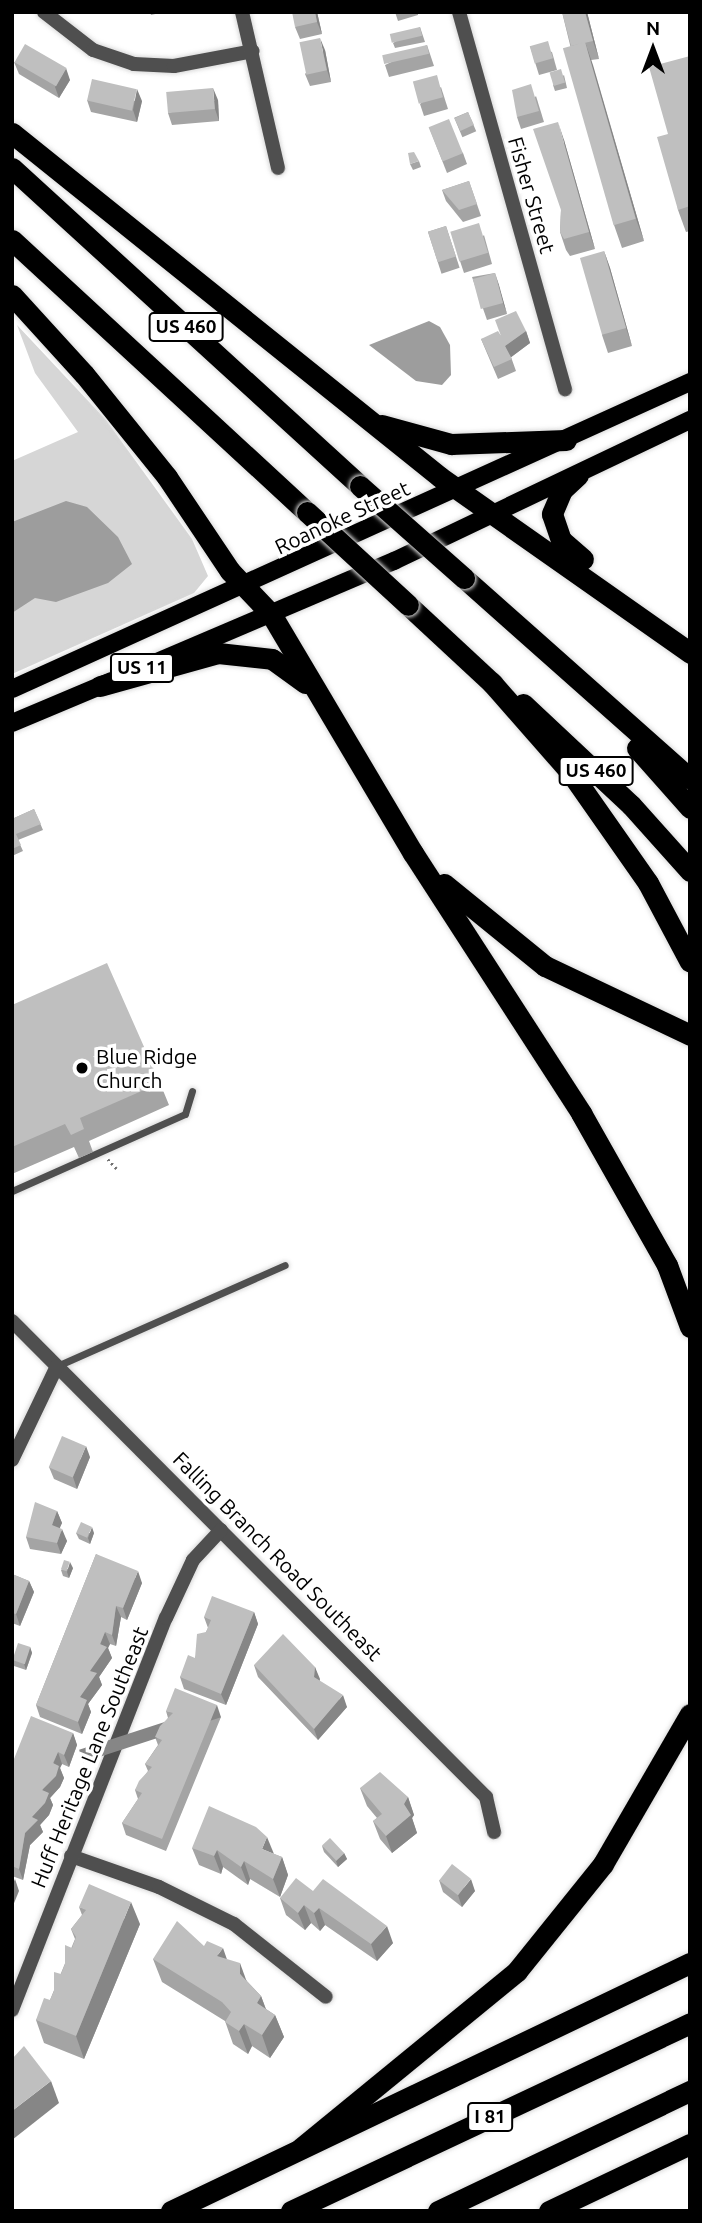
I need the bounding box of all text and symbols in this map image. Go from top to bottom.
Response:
north arrow [618,14,688,84]
text: N [646,17,660,39]
street label: Fisher Street [503,134,561,256]
road number: US 460 [148,312,224,342]
street label: Roanoke Street [271,475,413,559]
road number: US 11 [109,652,175,684]
road number: US 460 [558,756,634,786]
place label: Blue Ridge Church [96,1043,197,1093]
marker: Blue Ridge Church [74,1060,90,1076]
street label: Falling Branch Road Southeast [168,1446,388,1666]
street label: Huff Heritage Lane Southeast [25,1623,153,1891]
road number: I 81 [466,2102,514,2132]

